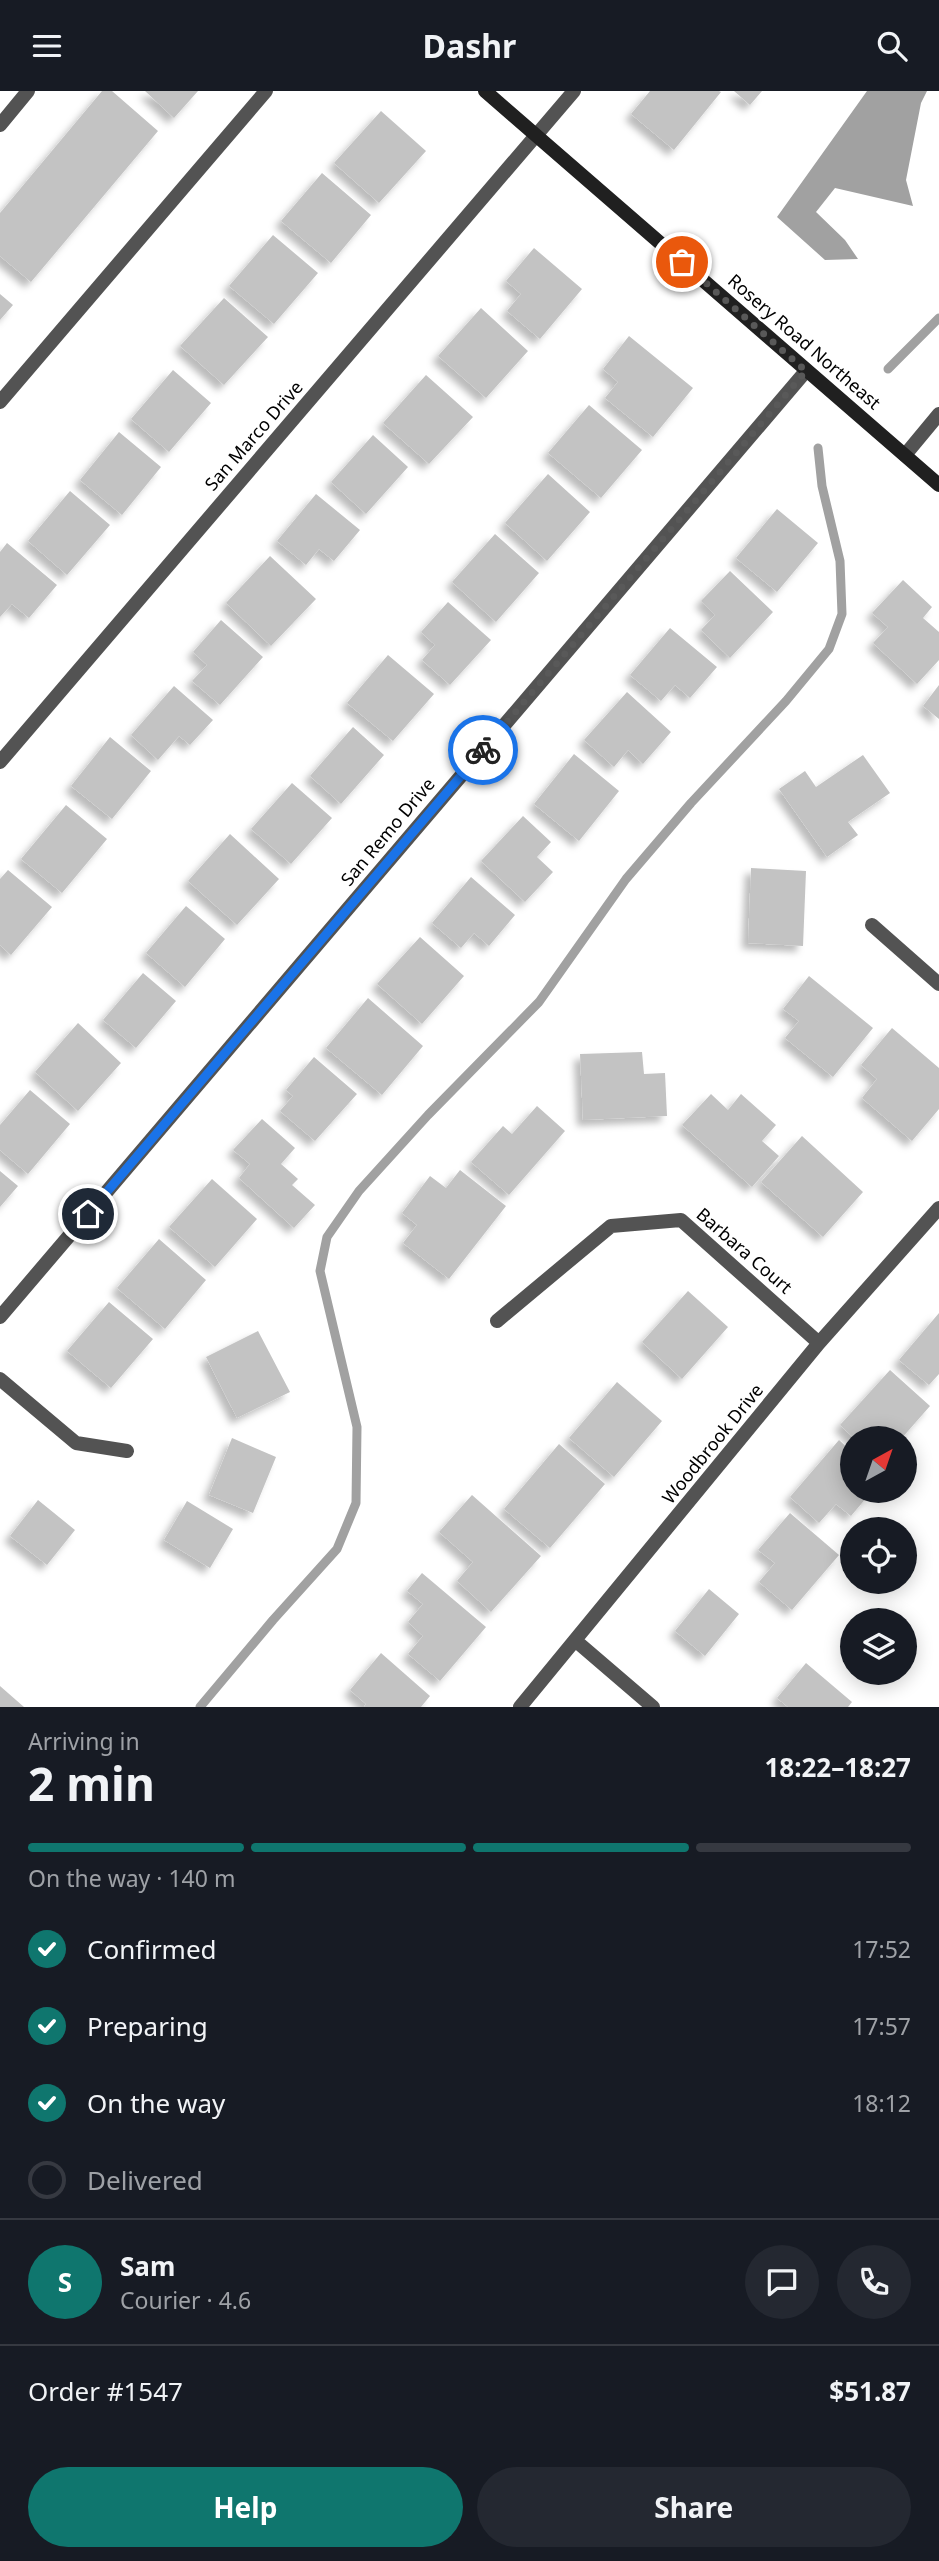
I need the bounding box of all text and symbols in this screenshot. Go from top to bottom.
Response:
text: Dashr [423,24,516,67]
icon: menu [28,27,66,65]
icon: search [873,27,911,65]
pin [652,232,712,292]
icon: bag [663,243,701,281]
street label: Rosery Road Northeast [723,268,887,415]
street label: San Marco Drive [199,375,308,495]
courier [448,715,518,785]
icon: bike [464,731,502,769]
street label: San Remo Drive [335,772,440,890]
pin [58,1184,118,1244]
icon: home [69,1195,107,1233]
street label: Barbara Court [692,1202,798,1299]
street label: Woodbrook Drive [656,1378,768,1508]
north arrow [840,1426,917,1503]
map controls [840,1426,917,1685]
button: locate [840,1517,917,1594]
button: layers [840,1608,917,1685]
text: Arriving in [28,1725,140,1757]
text: 18:22–18:27 [764,1749,911,1785]
text: 2 min [28,1752,155,1814]
text: On the way · 140 m [28,1862,235,1894]
icon: check [28,1930,66,1968]
text: Confirmed [87,1931,217,1967]
text: 17:52 [852,1933,911,1965]
icon: check [28,2007,66,2045]
text: Preparing [87,2008,208,2044]
text: 17:57 [852,2010,911,2042]
icon: check [28,2084,66,2122]
text: On the way [87,2085,225,2121]
text: 18:12 [852,2087,911,2119]
text: Delivered [87,2162,203,2198]
button: chat [745,2245,819,2319]
button: phone [837,2245,911,2319]
text: Sam [120,2248,175,2284]
text: S [58,2264,72,2300]
text: Courier · 4.6 [120,2284,251,2316]
text: Order #1547 [28,2373,183,2409]
text: $51.87 [829,2373,911,2409]
button: Help [28,2467,463,2547]
button: Share [477,2467,911,2547]

